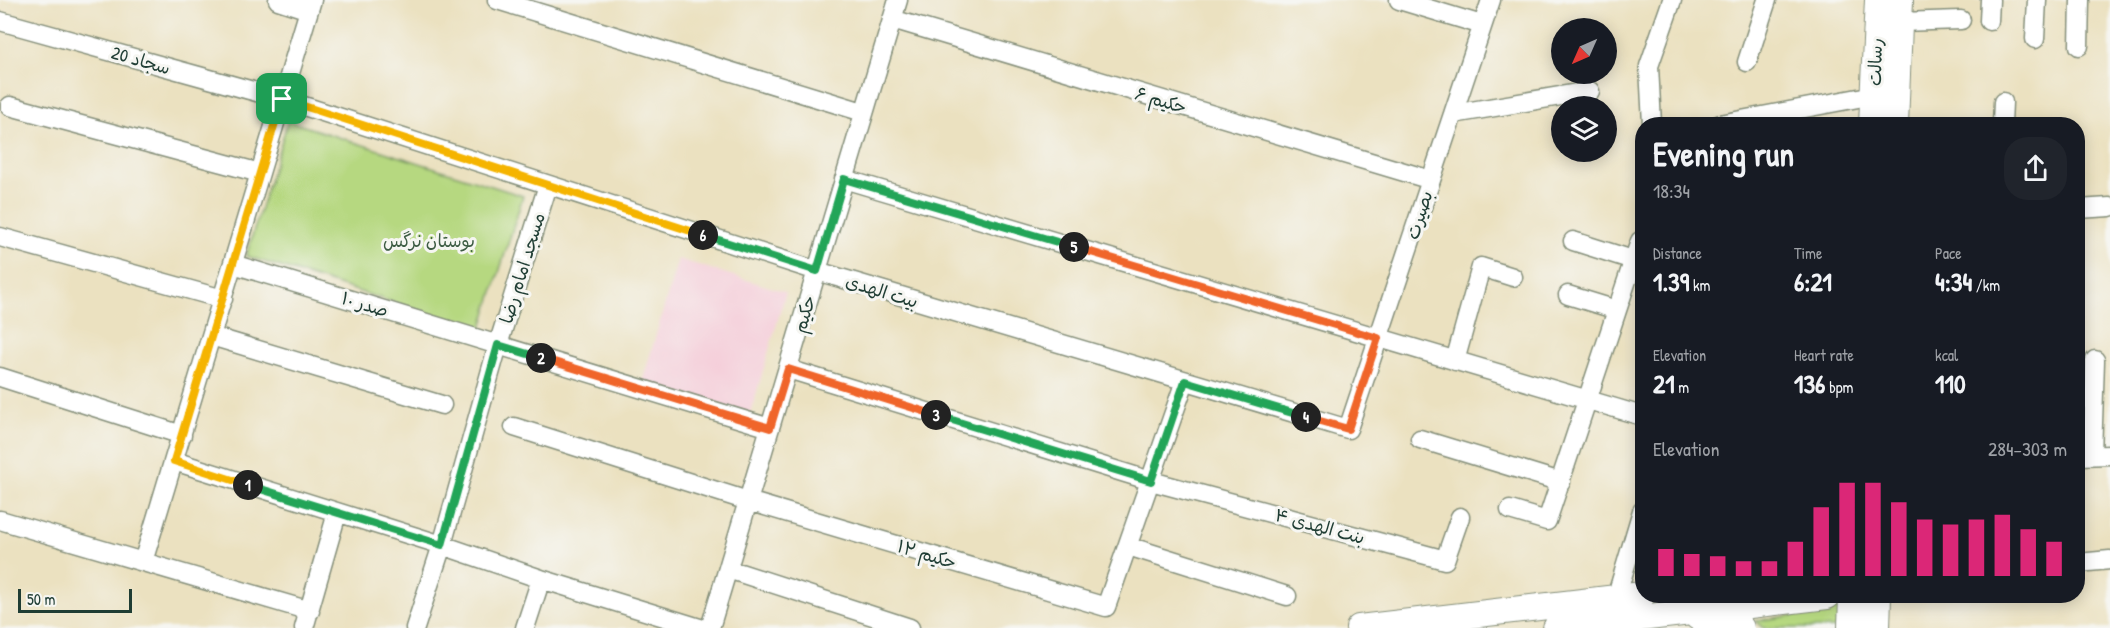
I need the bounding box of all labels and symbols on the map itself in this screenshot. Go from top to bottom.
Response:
north arrow [1551,18,1617,84]
street label: رسالت [1862,37,1888,87]
street label: سجاد 20 [109,40,173,80]
pin [256,73,307,124]
street label: حکیم ۶ [1131,80,1190,122]
street label: بصیرت [1399,187,1439,243]
street label: مسجد امام رضا [493,210,553,327]
pin: 6 [688,220,718,250]
park label: بوستان نرگس [383,228,475,253]
pin: 5 [1059,232,1089,262]
street label: بیت الهدی [843,268,921,314]
street label: صدر ۱۰ [338,285,392,323]
street label: حکیم [787,292,823,336]
pin: 2 [526,343,556,373]
pin: 3 [921,400,951,430]
pin: 4 [1291,402,1321,432]
pin: 1 [233,470,263,500]
street label: بنت الهدی ۴ [1272,502,1368,550]
street label: حکیم ۱۲ [894,533,960,577]
scale bar [18,586,132,614]

